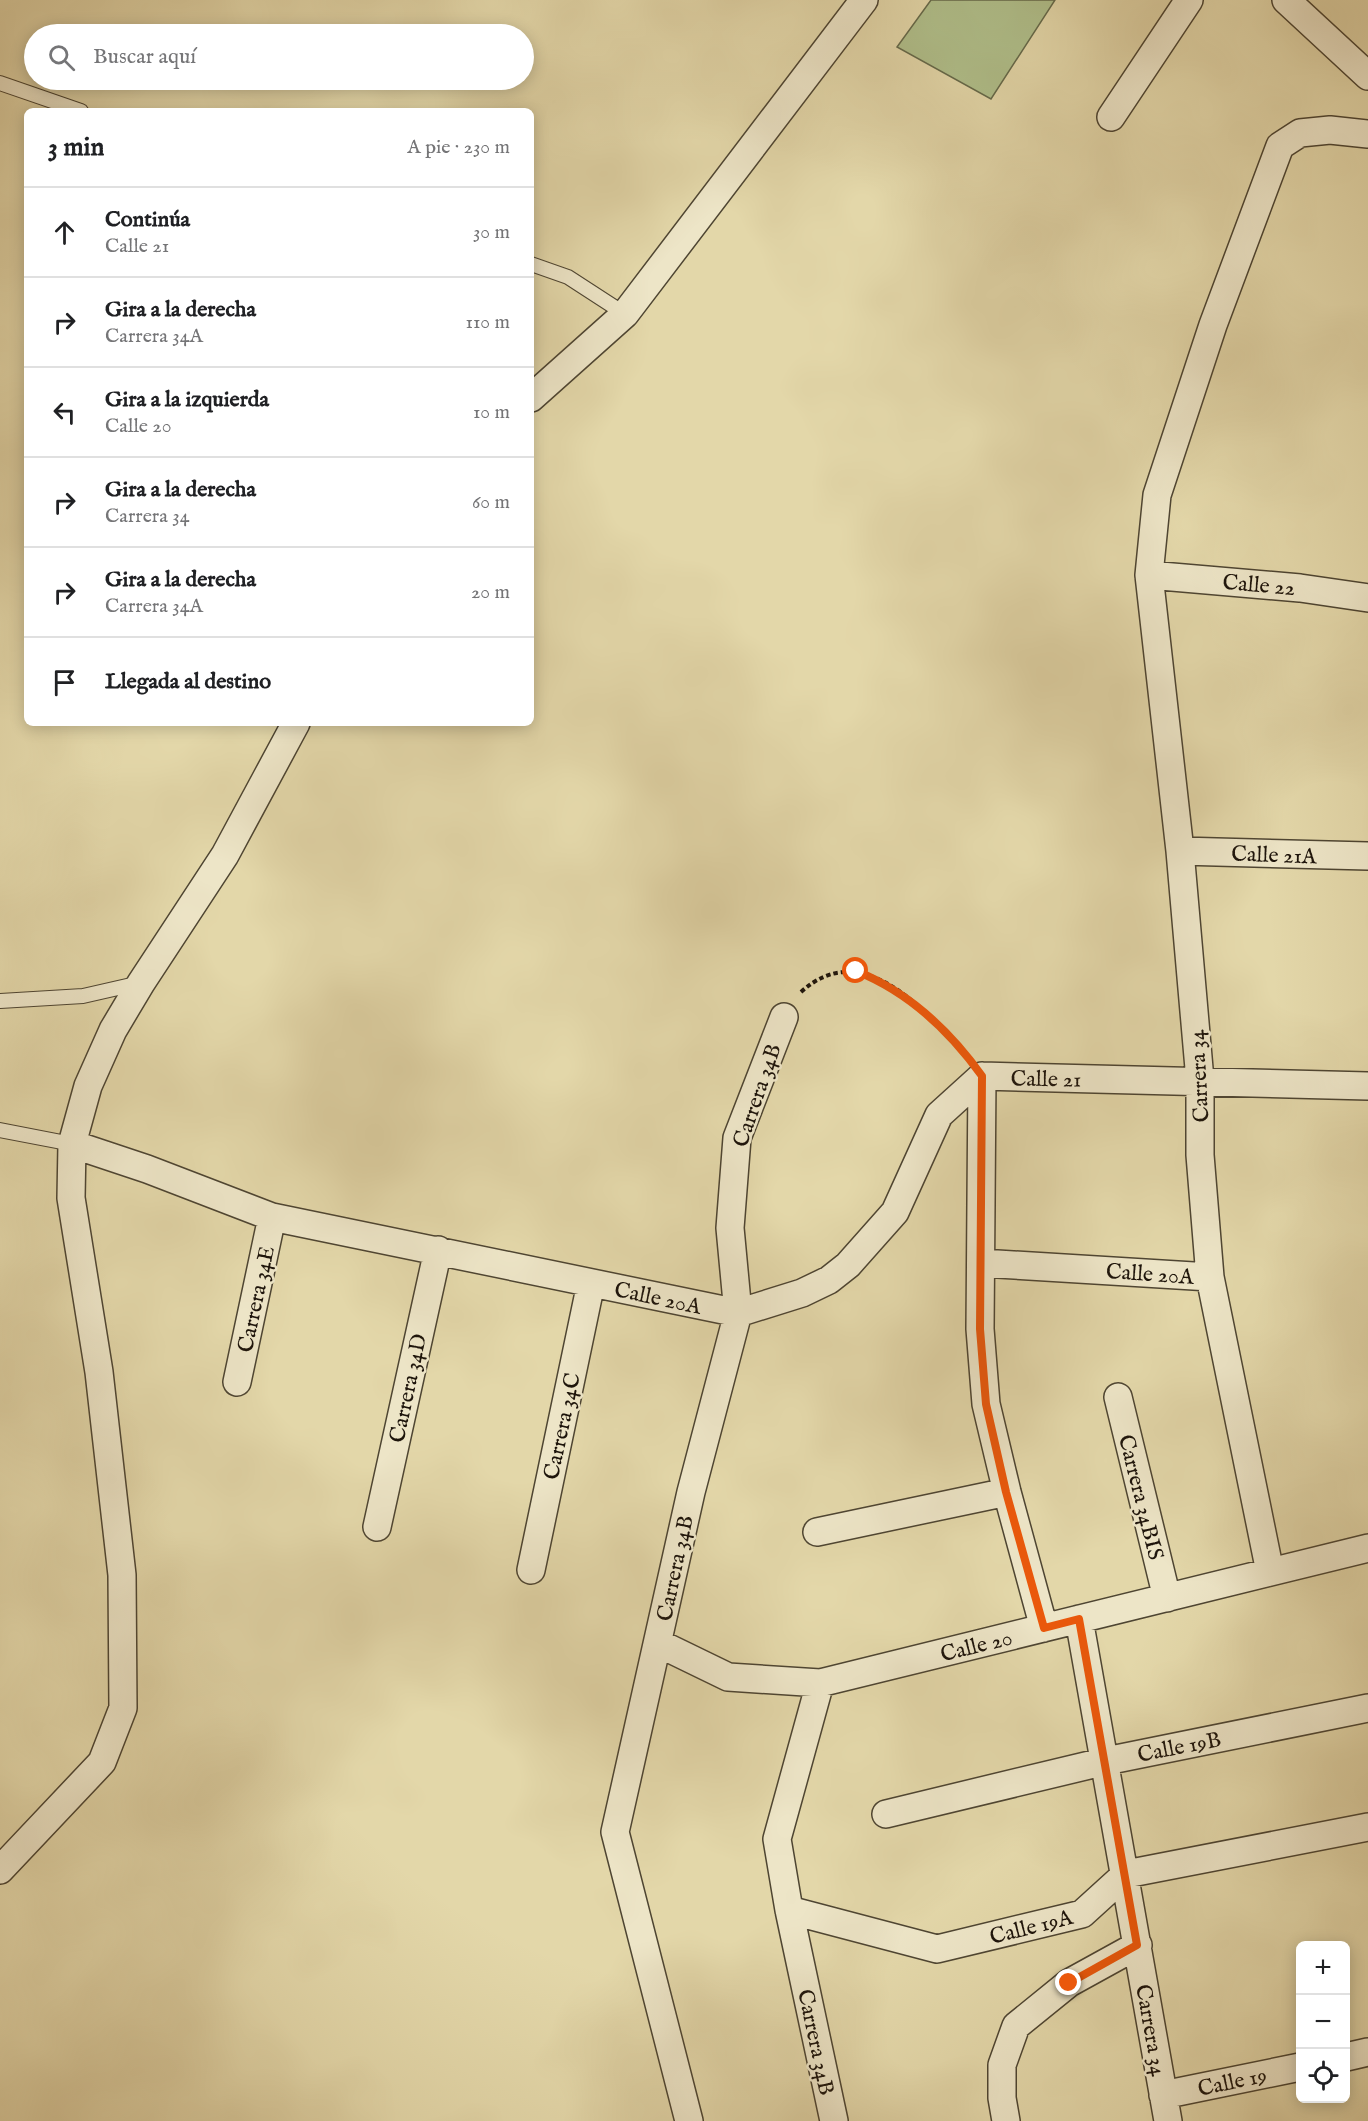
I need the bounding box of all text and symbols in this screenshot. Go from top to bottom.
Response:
search box [24,24,534,90]
icon: search [45,41,78,74]
text: Buscar aquí [93,43,196,71]
text: 3 min [48,131,104,164]
text: A pie · 230 m [407,135,510,160]
text: Continúa [105,206,190,234]
icon: ahead [48,216,81,249]
text: 30 m [473,220,510,245]
text: Calle 21 [105,234,169,259]
text: Gira a la derecha [105,296,256,324]
icon: right [48,306,81,339]
text: 110 m [466,310,510,335]
text: Carrera 34A [105,324,203,349]
text: Gira a la izquierda [105,386,269,414]
icon: left [48,396,81,429]
text: 10 m [473,400,510,425]
text: Calle 20 [105,414,172,439]
text: Gira a la derecha [105,476,256,504]
icon: right [48,486,81,519]
text: 60 m [472,490,510,515]
text: Carrera 34 [105,504,189,529]
text: Gira a la derecha [105,566,256,594]
street label: Calle 22 [1221,569,1296,603]
icon: right [48,576,81,609]
text: 20 m [471,580,510,605]
text: Carrera 34A [105,594,203,619]
icon: arrive [48,666,81,699]
text: Llegada al destino [105,668,271,696]
street label: Calle 21A [1231,841,1318,872]
route start [842,957,868,983]
street label: Carrera 34 [1184,1029,1216,1123]
street label: Carrera 34B [727,1040,789,1151]
street label: Calle 21 [1010,1065,1082,1095]
street label: Carrera 34E [232,1244,282,1355]
street label: Calle 20A [1105,1258,1196,1292]
street label: Calle 20A [612,1276,705,1322]
street label: Carrera 34D [384,1331,434,1445]
street label: Carrera 34C [538,1370,588,1482]
street label: Carrera 34BIS [1111,1432,1169,1563]
street label: Carrera 34B [651,1513,701,1624]
street label: Calle 20 [938,1624,1015,1669]
street label: Calle 19B [1135,1726,1223,1770]
street label: Calle 19A [987,1904,1077,1952]
map controls [1296,1941,1350,2103]
button: + [1296,1941,1350,1995]
route end [1055,1969,1081,1995]
street label: Carrera 34 [1128,1982,1172,2079]
street label: Carrera 34B [790,1987,840,2098]
button: − [1296,1995,1350,2049]
button: locate [1296,2049,1350,2103]
street label: Calle 19 [1195,2062,1270,2104]

